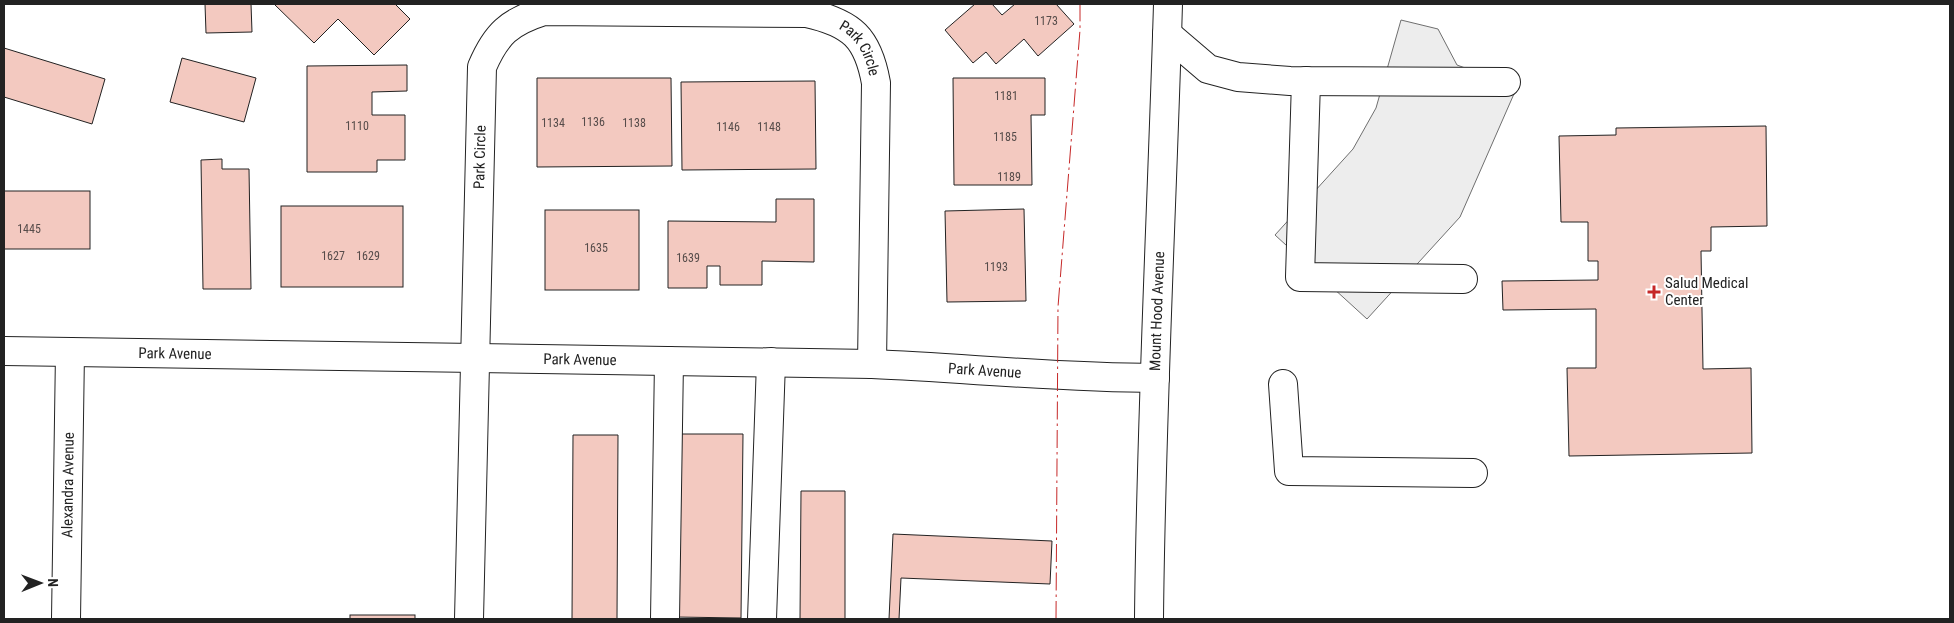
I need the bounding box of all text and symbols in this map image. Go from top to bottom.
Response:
house number: 1173 [1034,14,1058,28]
street label: Park Circle [836,16,883,78]
house number: 1181 [994,89,1018,103]
house number: 1136 [581,115,605,129]
house number: 1134 [541,116,565,130]
house number: 1138 [622,116,646,130]
house number: 1110 [345,119,369,133]
house number: 1146 [716,120,740,134]
house number: 1148 [757,120,781,134]
street label: Park Circle [470,125,490,189]
house number: 1185 [993,130,1017,144]
house number: 1189 [997,170,1021,184]
house number: 1445 [17,222,41,236]
house number: 1635 [584,241,608,255]
house number: 1627 [321,249,345,263]
house number: 1629 [356,249,380,263]
house number: 1639 [676,251,700,265]
street label: Mount Hood Avenue [1146,251,1168,371]
house number: 1193 [984,260,1008,274]
place label: Salud Medical Center [1665,274,1748,309]
marker: Salud Medical Center [1647,285,1661,299]
street label: Park Avenue [138,344,212,363]
street label: Park Avenue [543,350,617,369]
street label: Park Avenue [947,359,1022,382]
street label: Alexandra Avenue [58,432,78,538]
north arrow [15,558,65,608]
text: N [45,578,61,587]

